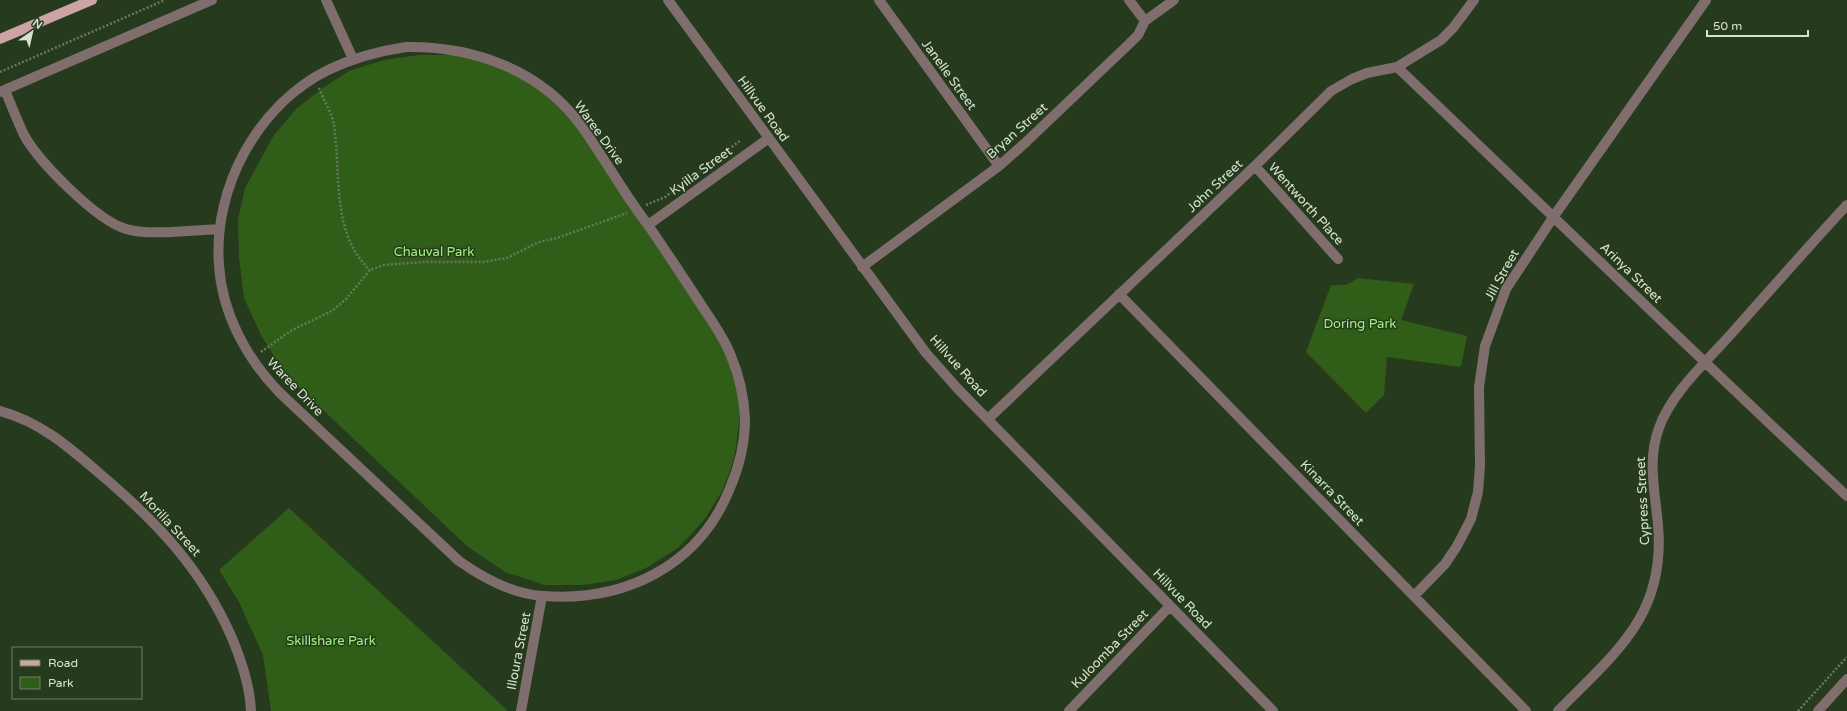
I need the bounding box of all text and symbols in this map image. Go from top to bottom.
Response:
north arrow [12,12,52,52]
scale bar [1707,12,1808,38]
text: N [30,16,45,32]
text: 50 m [1713,19,1742,33]
street label: Janelle Street [918,37,980,113]
street label: Hillvue Road [734,73,792,145]
street label: Waree Drive [571,98,627,168]
street label: Bryan Street [983,99,1051,163]
street label: Kyilla Street [667,143,735,199]
street label: John Street [1184,156,1246,216]
street label: Wentworth Place [1265,159,1347,249]
street label: Arinya Street [1597,239,1665,307]
park label: Chauval Park [394,244,474,260]
street label: Jill Street [1481,246,1523,304]
park label: Doring Park [1324,316,1396,332]
street label: Hillvue Road [926,332,990,400]
street label: Waree Drive [263,355,327,419]
street label: Cypress Street [1633,456,1653,546]
street label: Kinarra Street [1297,457,1367,529]
street label: Morilla Street [136,488,204,560]
street label: Hillvue Road [1149,566,1215,632]
street label: Kuloomba Street [1068,606,1152,692]
street label: Illoura Street [504,611,534,691]
park label: Skillshare Park [286,633,376,649]
legend [12,647,142,699]
text: Road [48,656,78,670]
text: Park [48,676,74,690]

